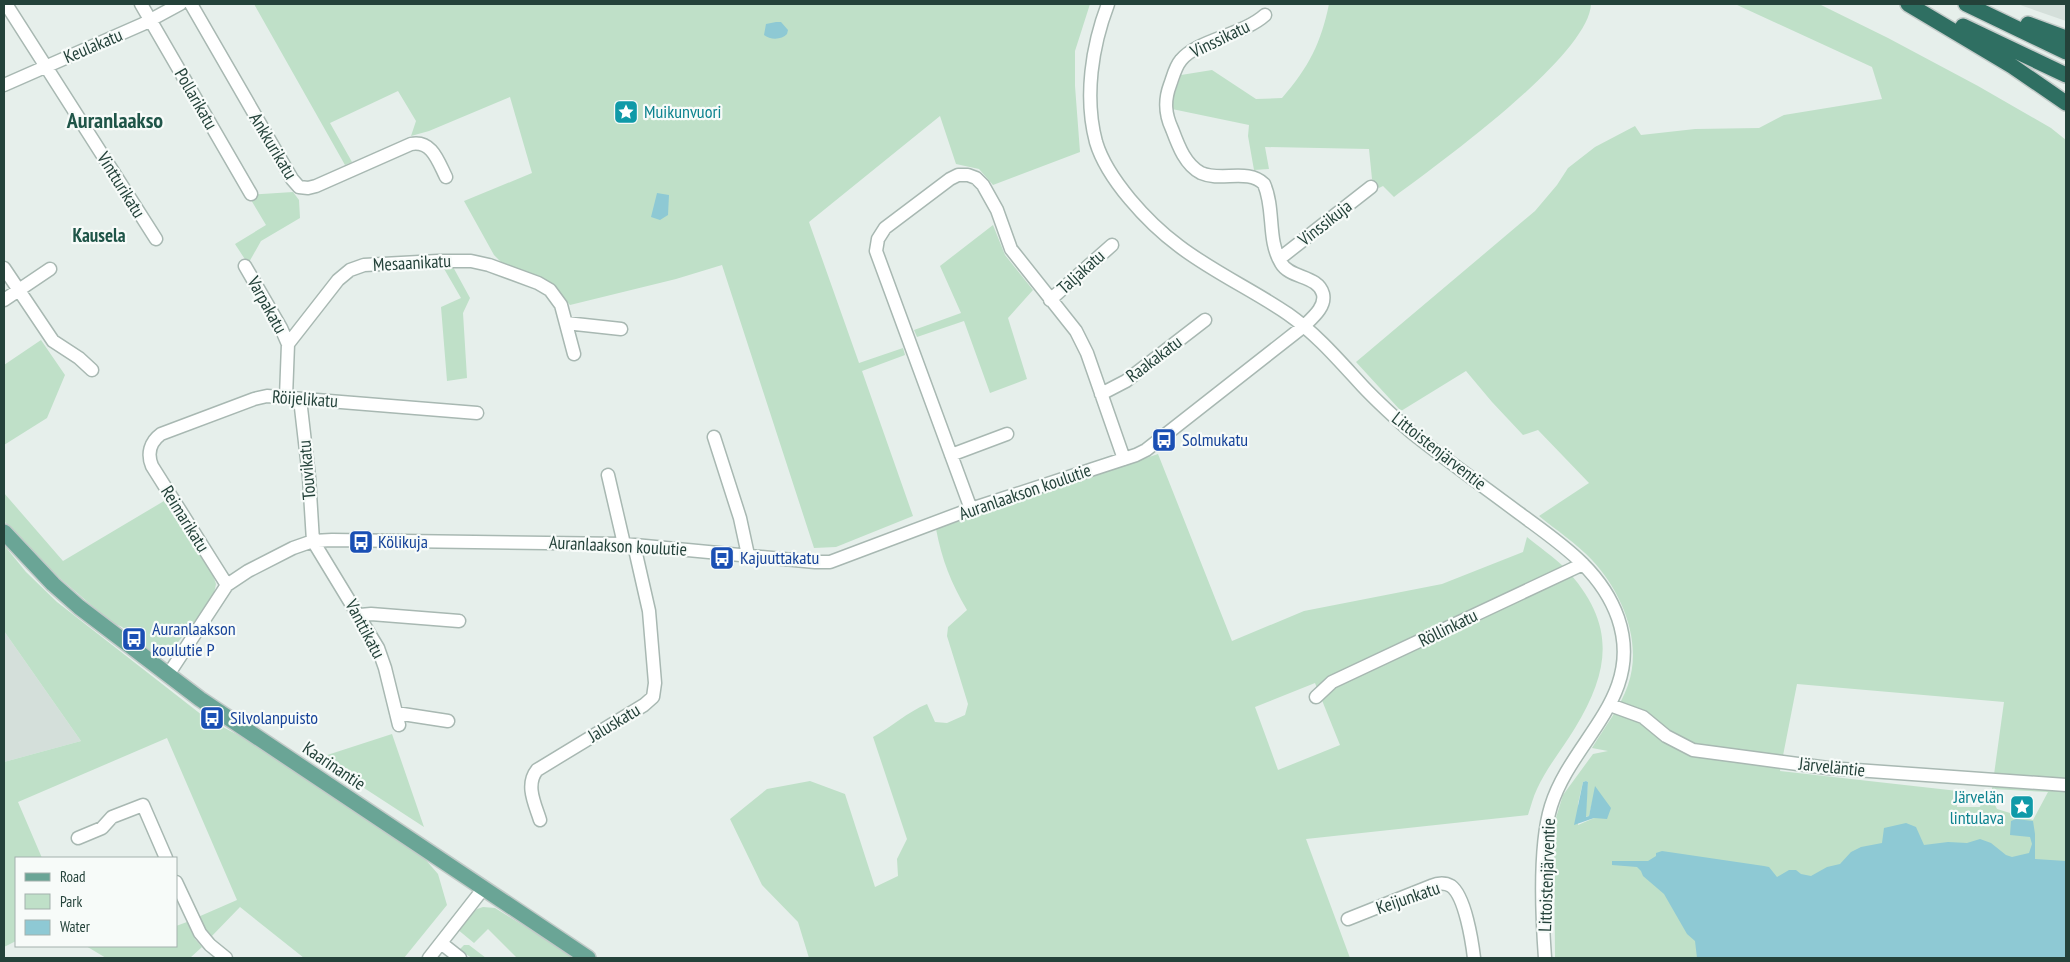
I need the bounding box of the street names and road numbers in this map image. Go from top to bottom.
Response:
street label: Vinssikatu [1185,14,1253,63]
street label: Keulakatu [60,23,126,68]
street label: Pollarikatu [170,64,223,133]
street label: Ankkurikatu [245,108,302,183]
street label: Vintturikatu [92,147,151,222]
street label: Vinssikuja [1292,194,1356,251]
street label: Taljakatu [1052,244,1109,299]
street label: Mesaanikatu [372,249,452,276]
street label: Varpakatu [242,271,292,337]
street label: Raakakatu [1121,330,1186,387]
street label: Röijelikatu [271,385,339,412]
street label: Littoistenjärventie [1387,407,1491,495]
street label: Touvikatu [292,439,321,501]
street label: Auranlaakson koulutie [956,458,1094,525]
street label: Reimarikatu [156,481,215,556]
street label: Auranlaakson koulutie [548,530,688,561]
street label: Vanttikatu [340,594,390,662]
street label: Röllinkatu [1414,603,1481,652]
street label: Jaluskatu [583,698,644,748]
street label: Kaarinantie [298,736,370,795]
street label: Järveläntie [1797,751,1866,781]
street label: Littoistenjärventie [1533,818,1560,932]
street label: Keijunkatu [1373,876,1443,919]

